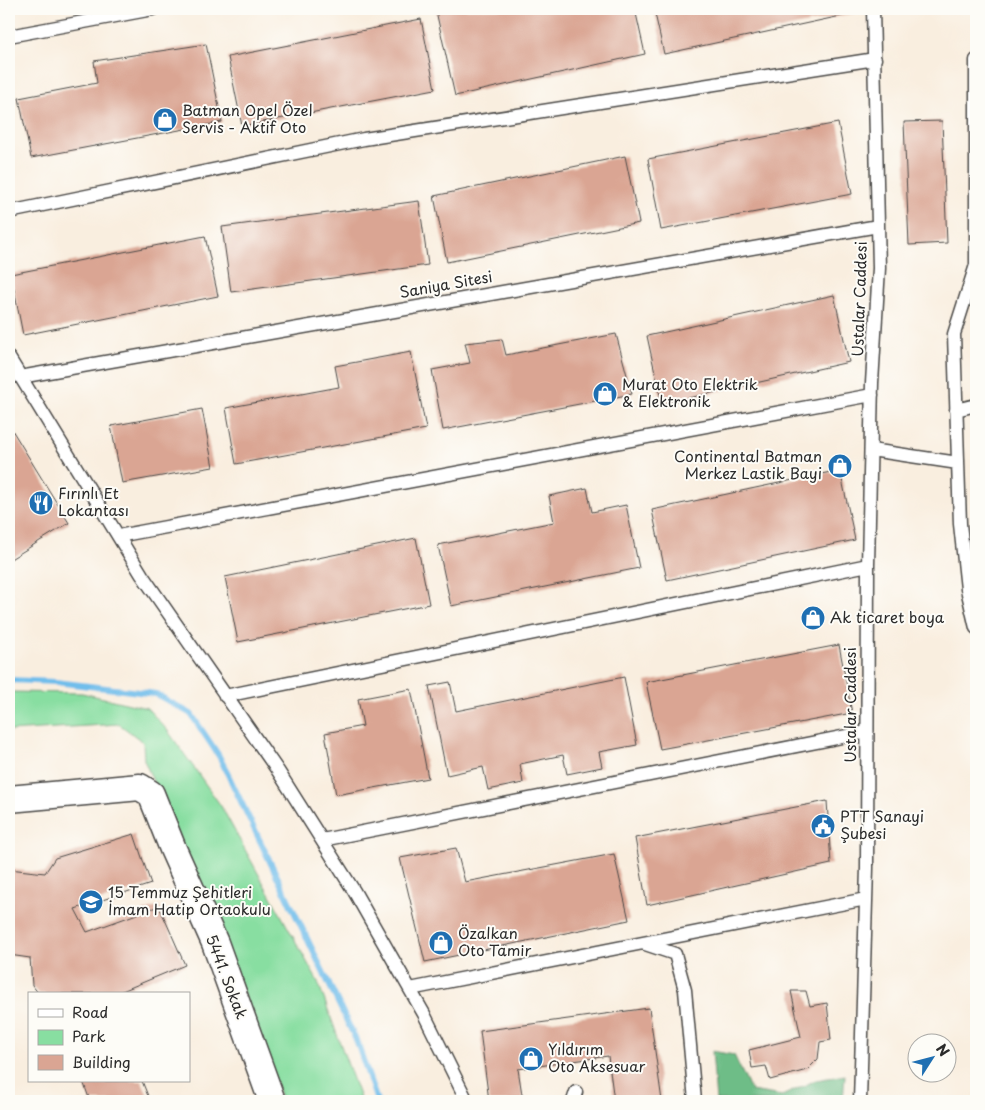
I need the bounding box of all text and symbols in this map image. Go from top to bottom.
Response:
place label: Batman Opel Özel Servis - Aktif Oto [182,98,312,138]
shop icon: Batman Opel Özel Servis - Aktif Oto [152,107,178,133]
street label: Ustalar Caddesi [845,241,872,357]
street label: Saniya Sitesi [397,264,494,303]
place label: Murat Oto Elektrik & Elektronik [622,372,758,412]
shop icon: Murat Oto Elektrik & Elektronik [592,381,618,407]
place label: Continental Batman Merkez Lastik Bayi [674,444,822,484]
shop icon: Continental Batman Merkez Lastik Bayi [827,453,853,479]
place label: Fırınlı Et Lokantası [58,481,129,521]
restaurant icon: Fırınlı Et Lokantası [28,490,54,516]
shop icon: Ak ticaret boya [800,605,826,631]
place label: Ak ticaret boya [830,605,945,628]
street label: Ustalar Caddesi [838,647,861,763]
place label: PTT Sanayi Şubesi [840,804,924,844]
public building icon: PTT Sanayi Şubesi [810,813,836,839]
place label: 15 Temmuz Şehitleri İmam Hatip Ortaokulu [108,880,271,920]
school or university icon: 15 Temmuz Şehitleri İmam Hatip Ortaokulu [78,889,104,915]
place label: Özalkan Oto Tamir [458,921,532,961]
shop icon: Özalkan Oto Tamir [428,930,454,956]
street label: 5441. Sokak [201,931,254,1022]
legend [28,992,190,1082]
text: Road [72,1000,108,1023]
text: Park [72,1024,106,1047]
north arrow [908,1032,958,1082]
place label: Yıldırım Oto Aksesuar [548,1037,645,1077]
text: N [931,1039,955,1061]
shop icon: Yıldırım Oto Aksesuar [518,1046,544,1072]
text: Building [72,1050,131,1073]

